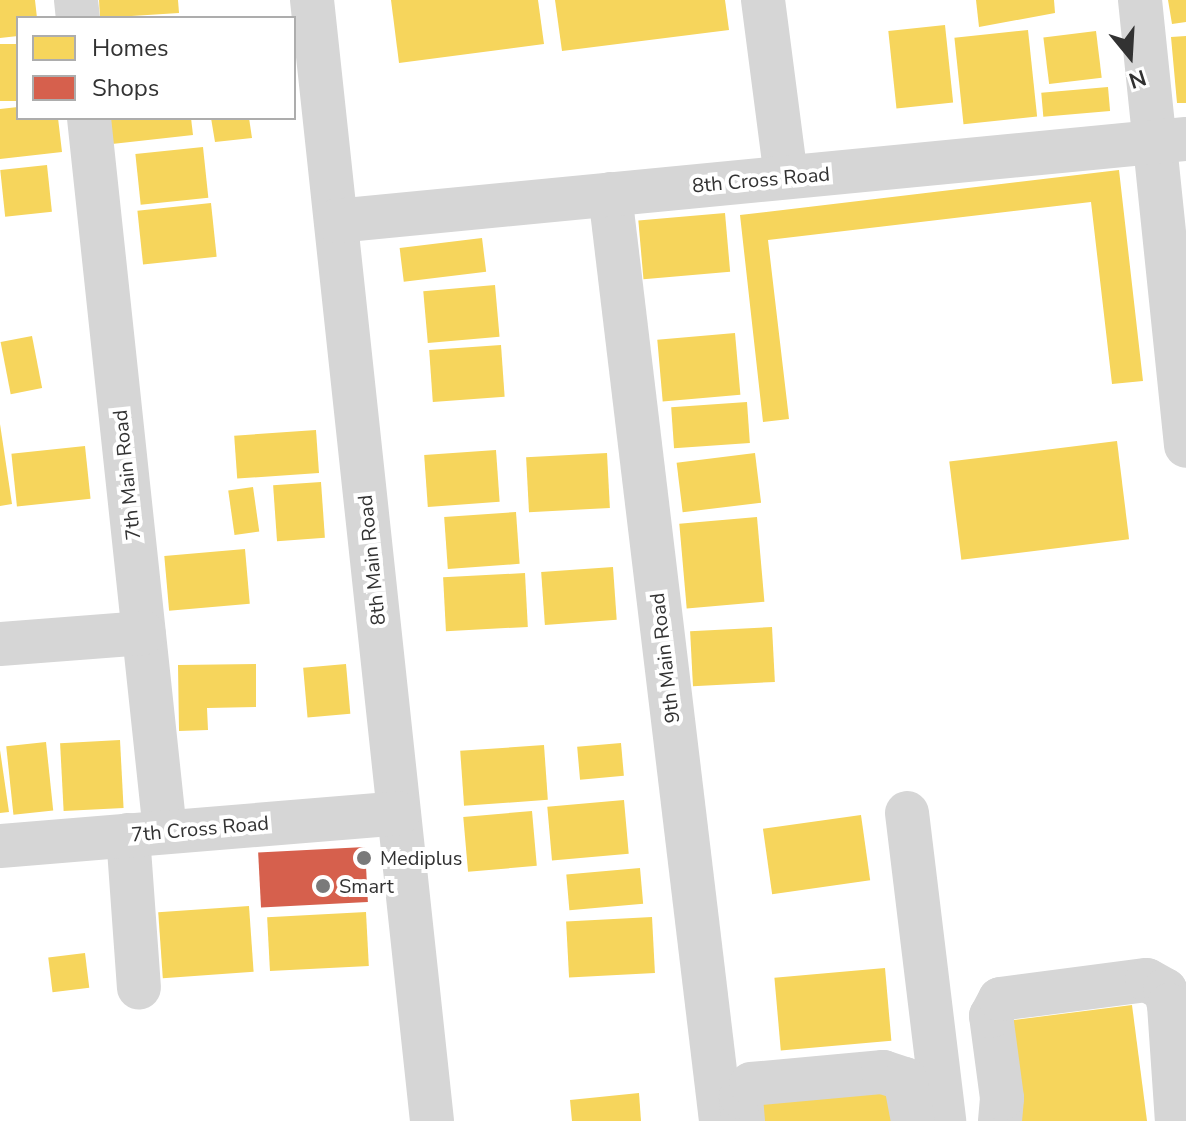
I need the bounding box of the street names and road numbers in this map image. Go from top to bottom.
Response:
street label: 8th Cross Road [691,162,831,198]
street label: 7th Main Road [108,409,146,541]
street label: 8th Main Road [353,494,391,626]
street label: 9th Main Road [645,592,685,724]
street label: 7th Cross Road [130,811,270,847]

